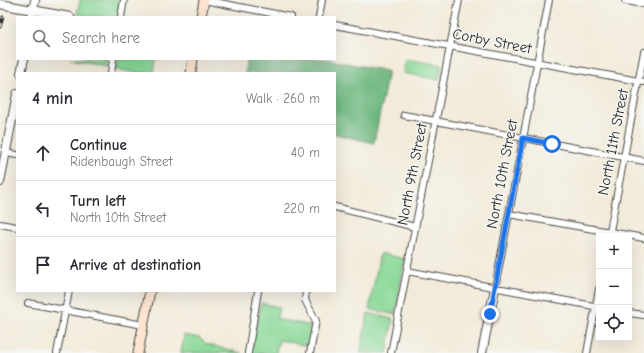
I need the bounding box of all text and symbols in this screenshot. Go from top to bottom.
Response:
search box [16,16,336,60]
street label: Corby Street [451,25,534,58]
icon: search [30,27,52,49]
text: Search here [62,29,140,47]
street label: North 11th Street [594,87,632,197]
text: 4 min [32,89,73,108]
text: Walk · 260 m [246,91,320,106]
street label: North 10th Street [483,117,522,230]
street label: North 9th Street [393,121,431,227]
route start [543,135,561,153]
text: Continue [70,136,127,154]
icon: ahead [32,142,54,164]
text: 40 m [291,145,320,160]
text: Ridenbaugh Street [70,154,172,169]
text: Turn left [70,192,126,210]
icon: left [32,198,54,220]
text: 220 m [283,201,320,216]
text: North 10th Street [70,210,166,225]
map controls [596,233,632,341]
button: + [596,233,632,269]
icon: arrive [32,254,54,276]
text: Arrive at destination [70,256,201,274]
button: − [596,269,632,305]
route end [481,305,499,323]
button: locate [596,305,632,341]

